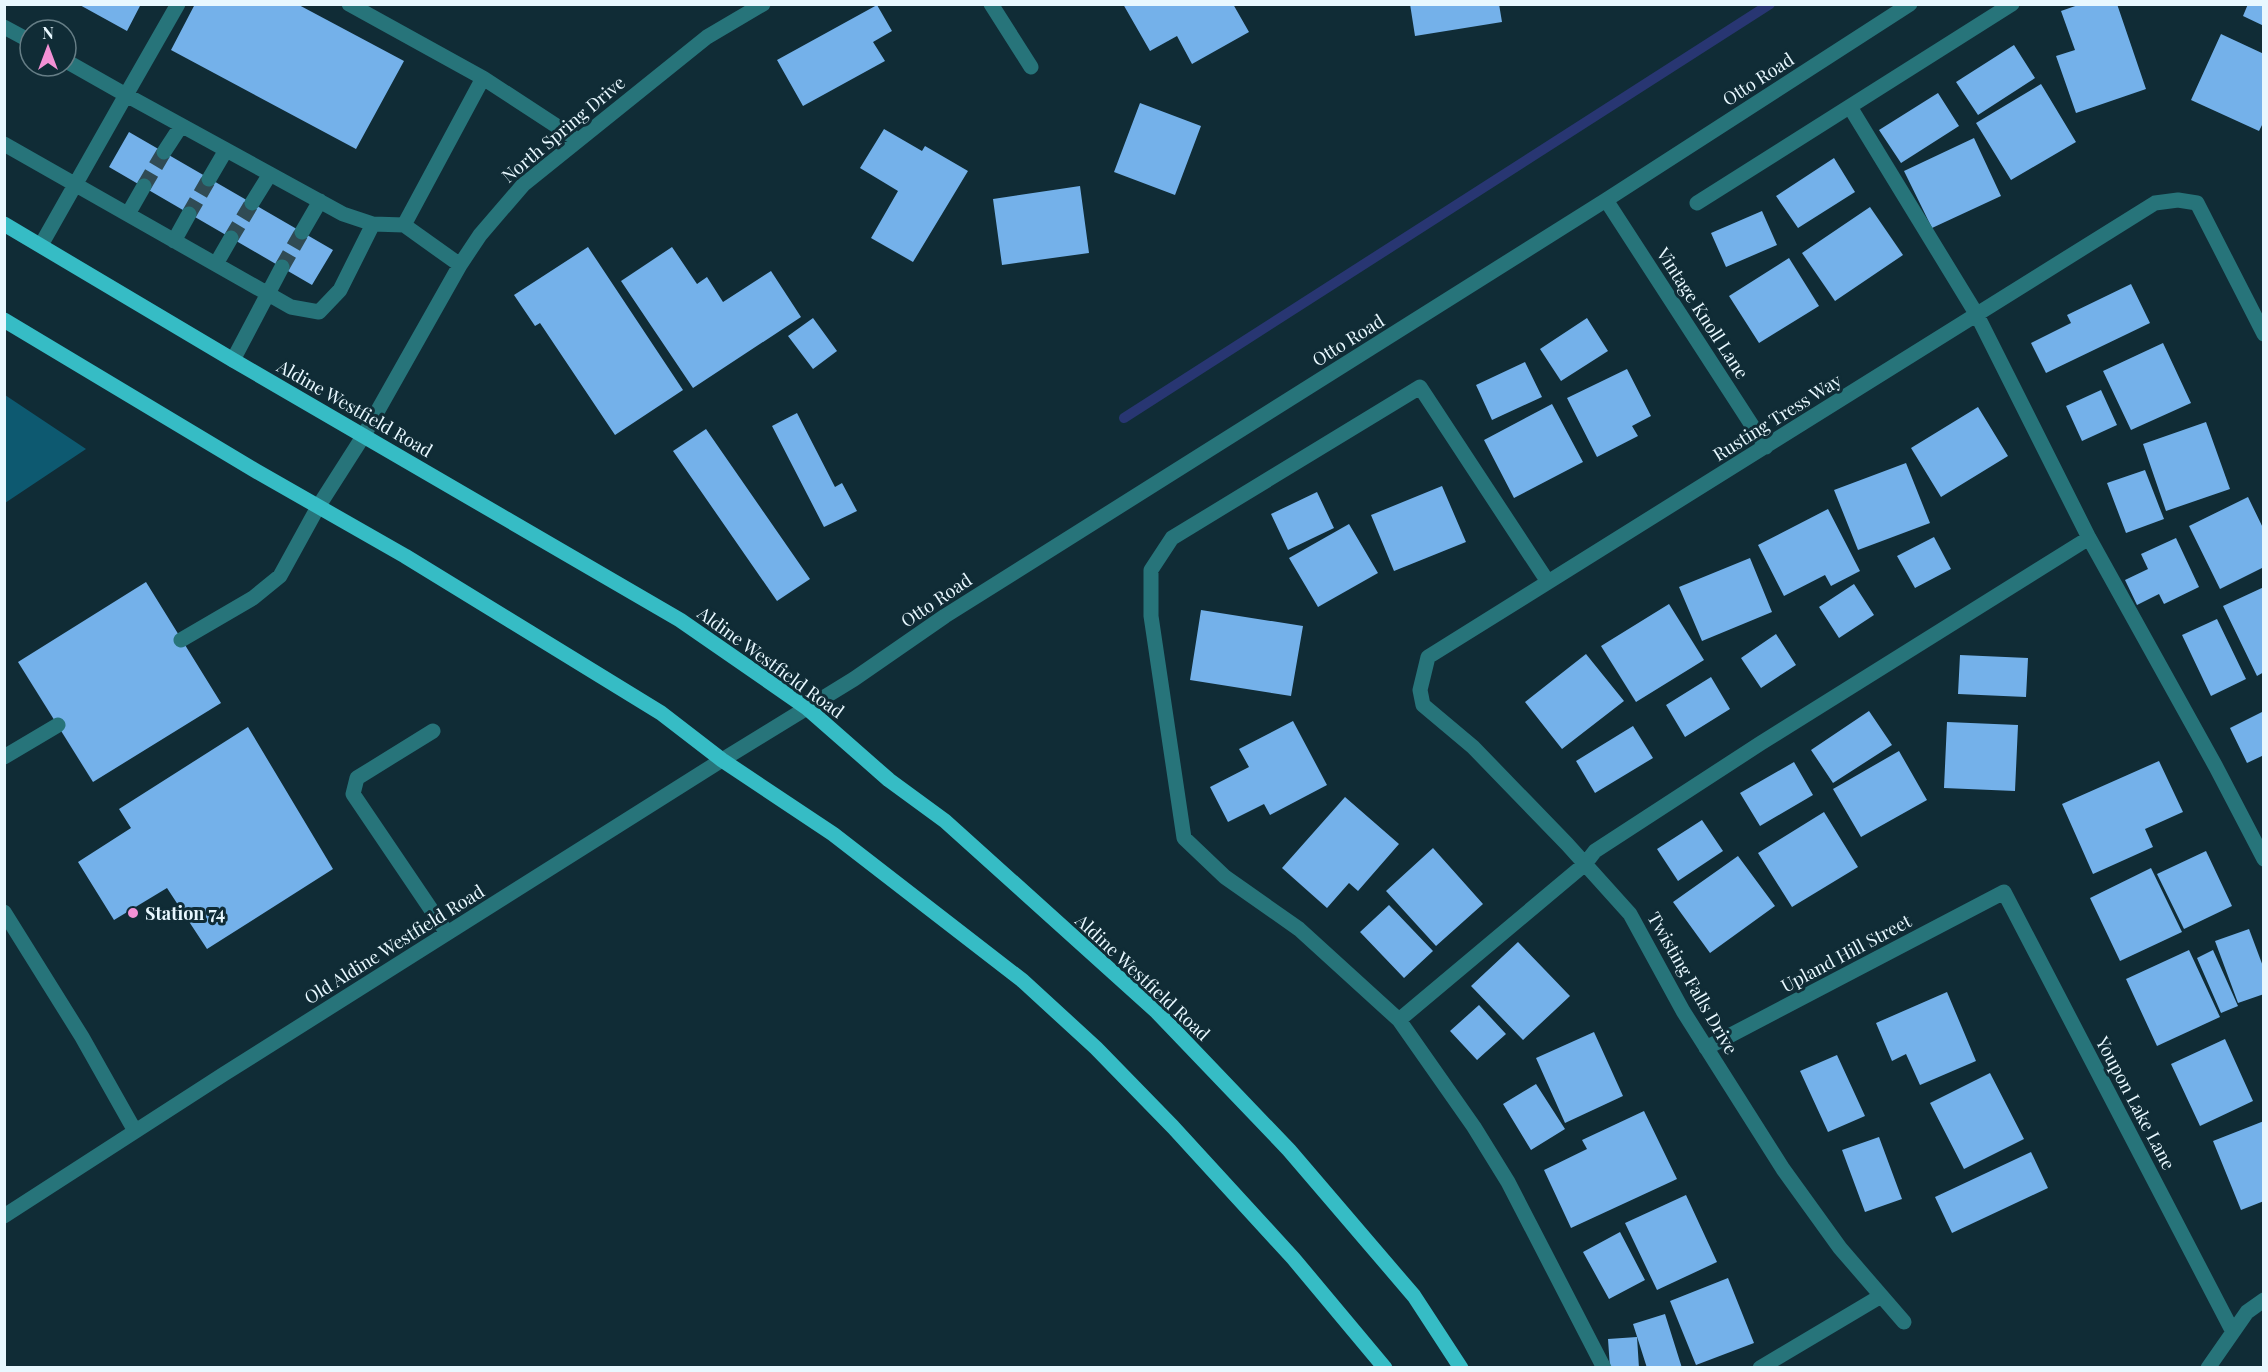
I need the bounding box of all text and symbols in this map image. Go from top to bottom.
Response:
north arrow [18,18,78,78]
text: N [42,22,54,43]
street label: Otto Road [1718,47,1799,111]
street label: North Spring Drive [496,70,630,188]
street label: Vintage Knoll Lane [1651,242,1754,383]
street label: Otto Road [1307,308,1389,372]
street label: Aldine Westfield Road [272,353,437,463]
street label: Rusting Tress Way [1708,368,1846,466]
street label: Otto Road [896,567,977,633]
street label: Aldine Westfield Road [692,600,849,724]
street label: Old Aldine Westfield Road [299,878,489,1009]
place label: Station 74 [145,901,225,925]
marker: Station 74 [126,906,140,920]
street label: Aldine Westfield Road [1070,908,1216,1046]
street label: Twisting Falls Drive [1643,908,1743,1058]
street label: Upland Hill Street [1777,908,1916,997]
street label: Youpon Lake Lane [2090,1031,2181,1174]

